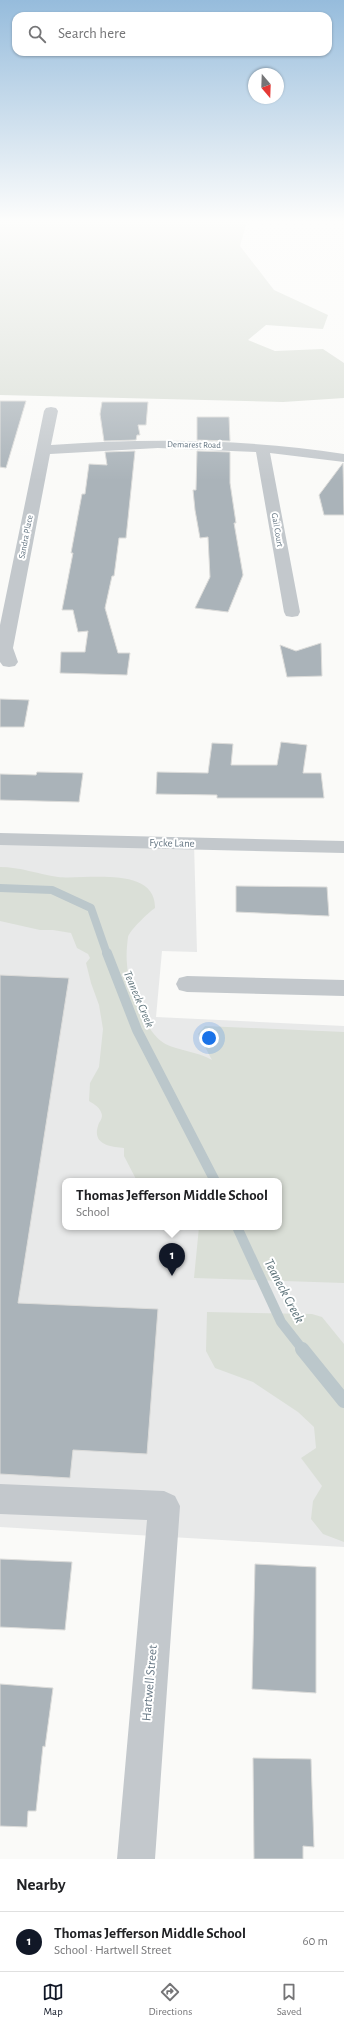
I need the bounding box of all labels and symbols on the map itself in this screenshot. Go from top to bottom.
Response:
north arrow [248,68,284,104]
street label: Demarest Road [167,440,221,450]
street label: Gail Court [270,512,284,548]
street label: Sandra Place [17,514,35,560]
street label: Fycke Lane [149,837,195,849]
water label: Teaneck Creek [122,969,156,1030]
your location [199,1028,219,1048]
pin: 1 [159,1243,185,1276]
water label: Teaneck Creek [261,1257,307,1326]
street label: Hartwell Street [140,1644,160,1722]

